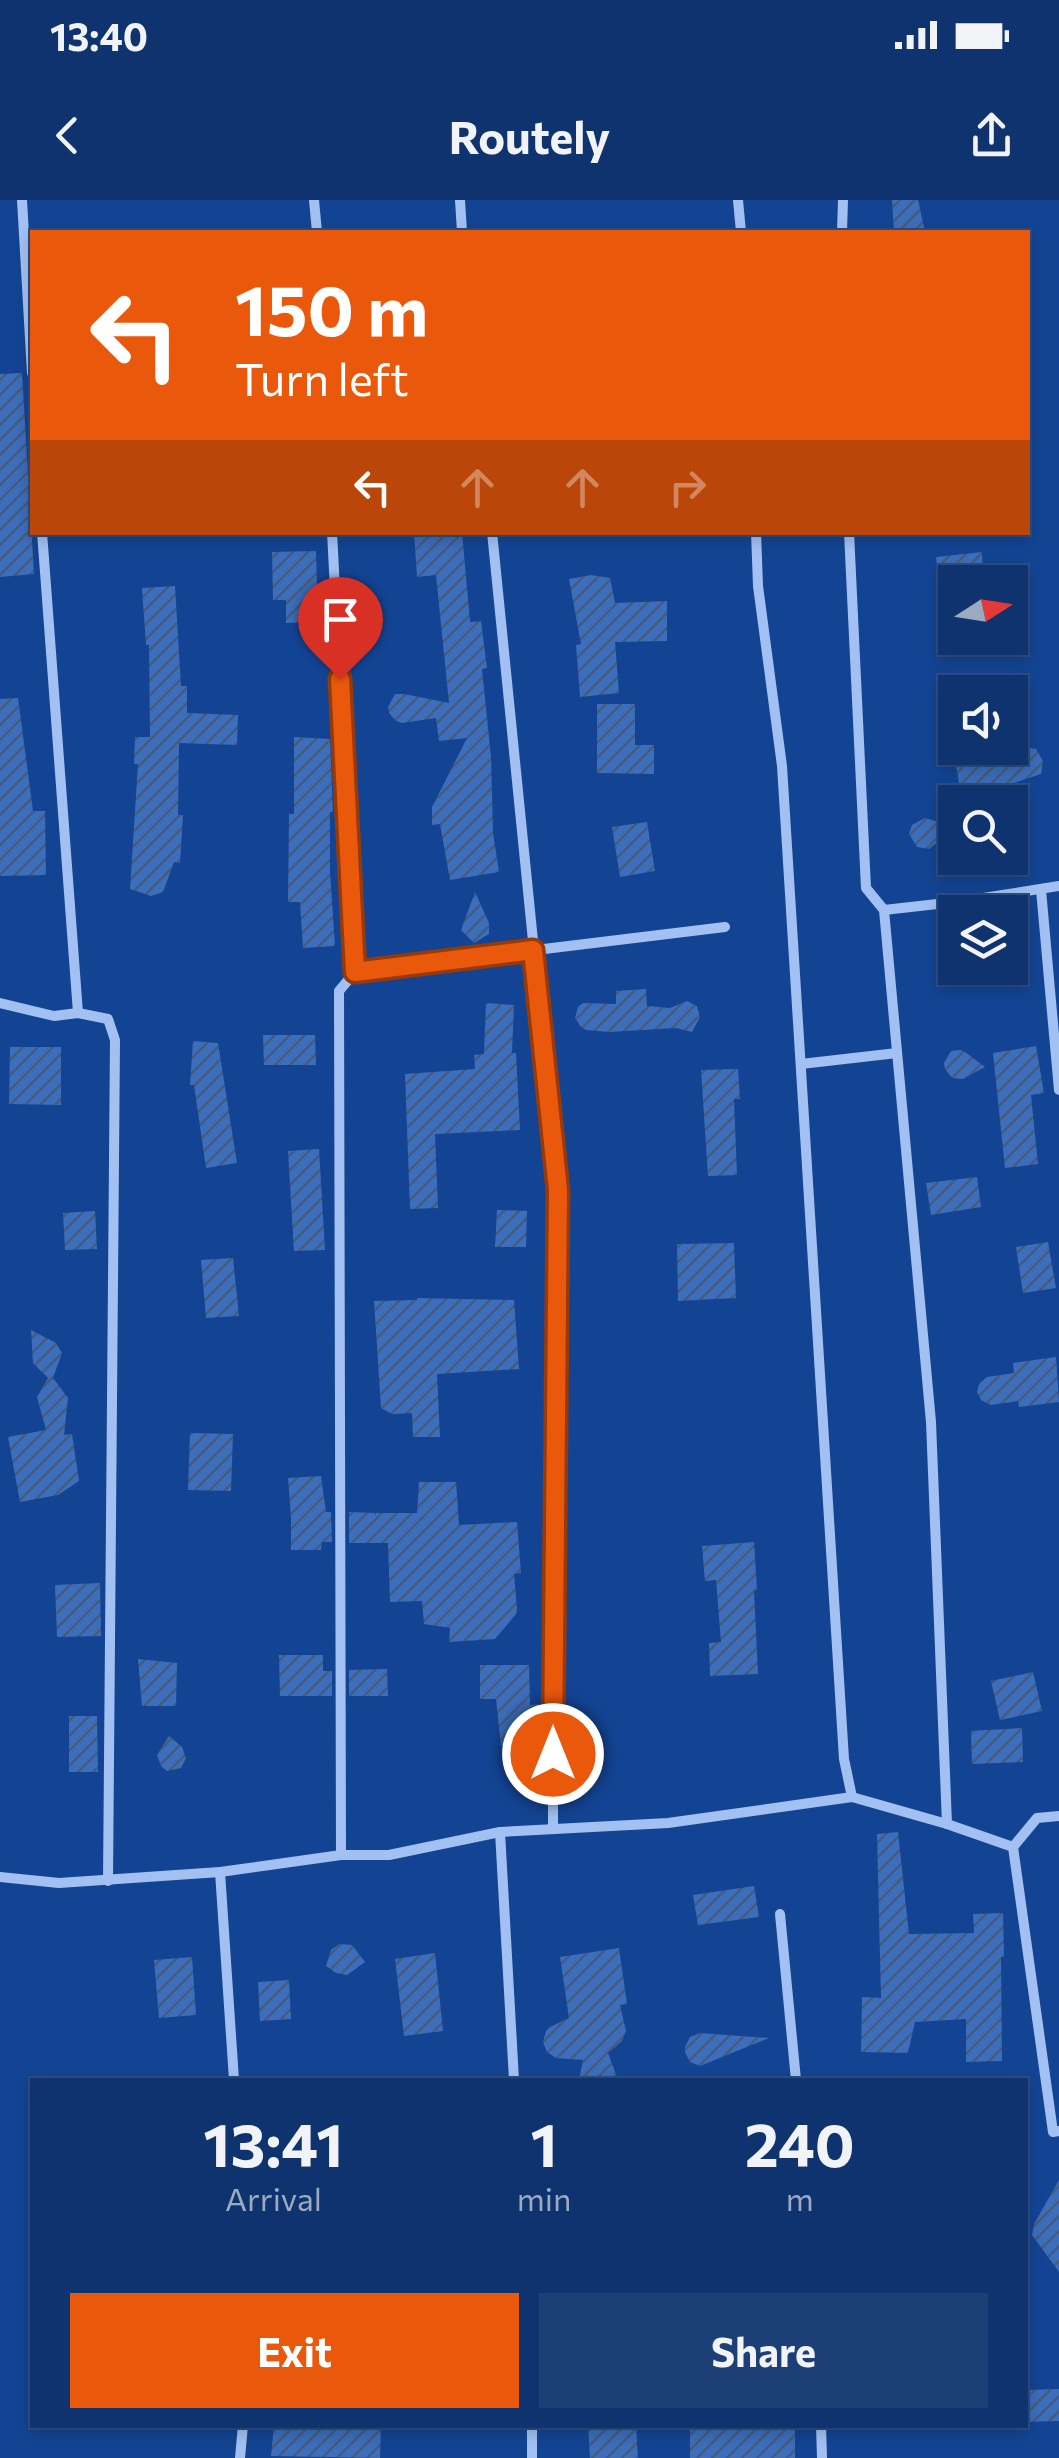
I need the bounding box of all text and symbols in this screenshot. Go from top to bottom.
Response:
text: 13:40 [50,12,148,59]
icon: back [40,108,95,163]
text: Routely [449,108,610,163]
icon: share [964,108,1019,163]
text: 150 m [235,265,428,350]
icon: left [70,270,200,400]
text: Turn left [235,350,409,405]
icon: left [345,460,400,515]
icon: ahead [450,460,505,515]
icon: ahead [555,460,610,515]
icon: right [660,460,715,515]
north arrow [938,565,1028,655]
map controls [938,565,1028,985]
pin [298,577,383,680]
icon: arrive [313,592,368,647]
button: sound [938,675,1028,765]
button: search [938,785,1028,875]
button: layers [938,895,1028,985]
position arrow [501,1702,605,1806]
text: 13:41 [203,2106,343,2179]
text: 1 [530,2106,558,2179]
text: 240 [745,2106,855,2179]
text: Arrival [225,2178,322,2218]
text: min [517,2178,571,2218]
text: m [786,2178,814,2218]
button: Exit [70,2293,519,2408]
button: Share [539,2293,988,2408]

